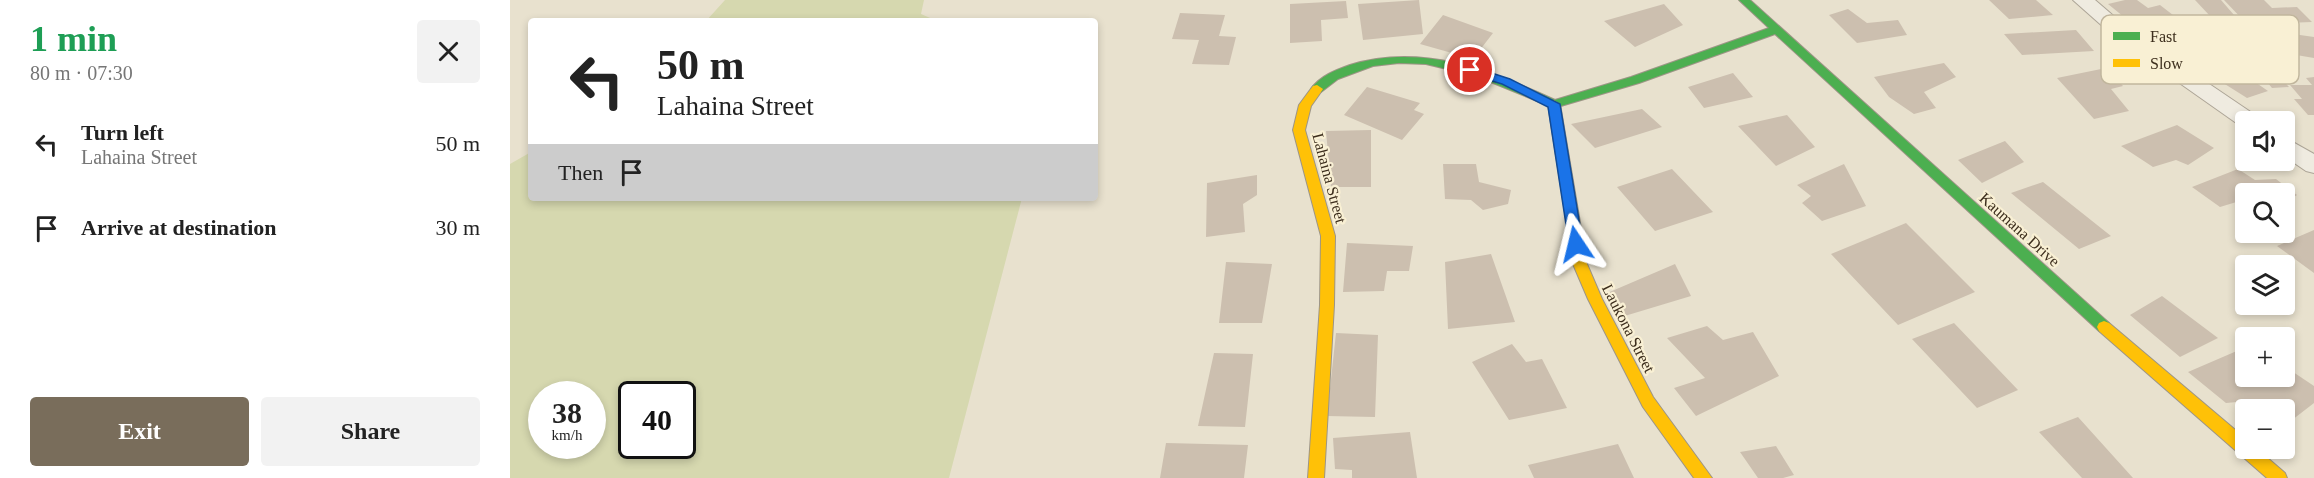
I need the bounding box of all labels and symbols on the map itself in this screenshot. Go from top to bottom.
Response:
legend [2101,15,2299,84]
text: Fast [2150,28,2177,45]
pin [1444,44,1495,95]
text: Slow [2150,55,2183,72]
street label: Lahaina Street [1309,131,1350,226]
street label: Kaumana Drive [1976,189,2063,270]
position arrow [1544,212,1608,276]
street label: Laukona Street [1599,281,1658,376]
speed limit sign: 40 [618,381,696,459]

